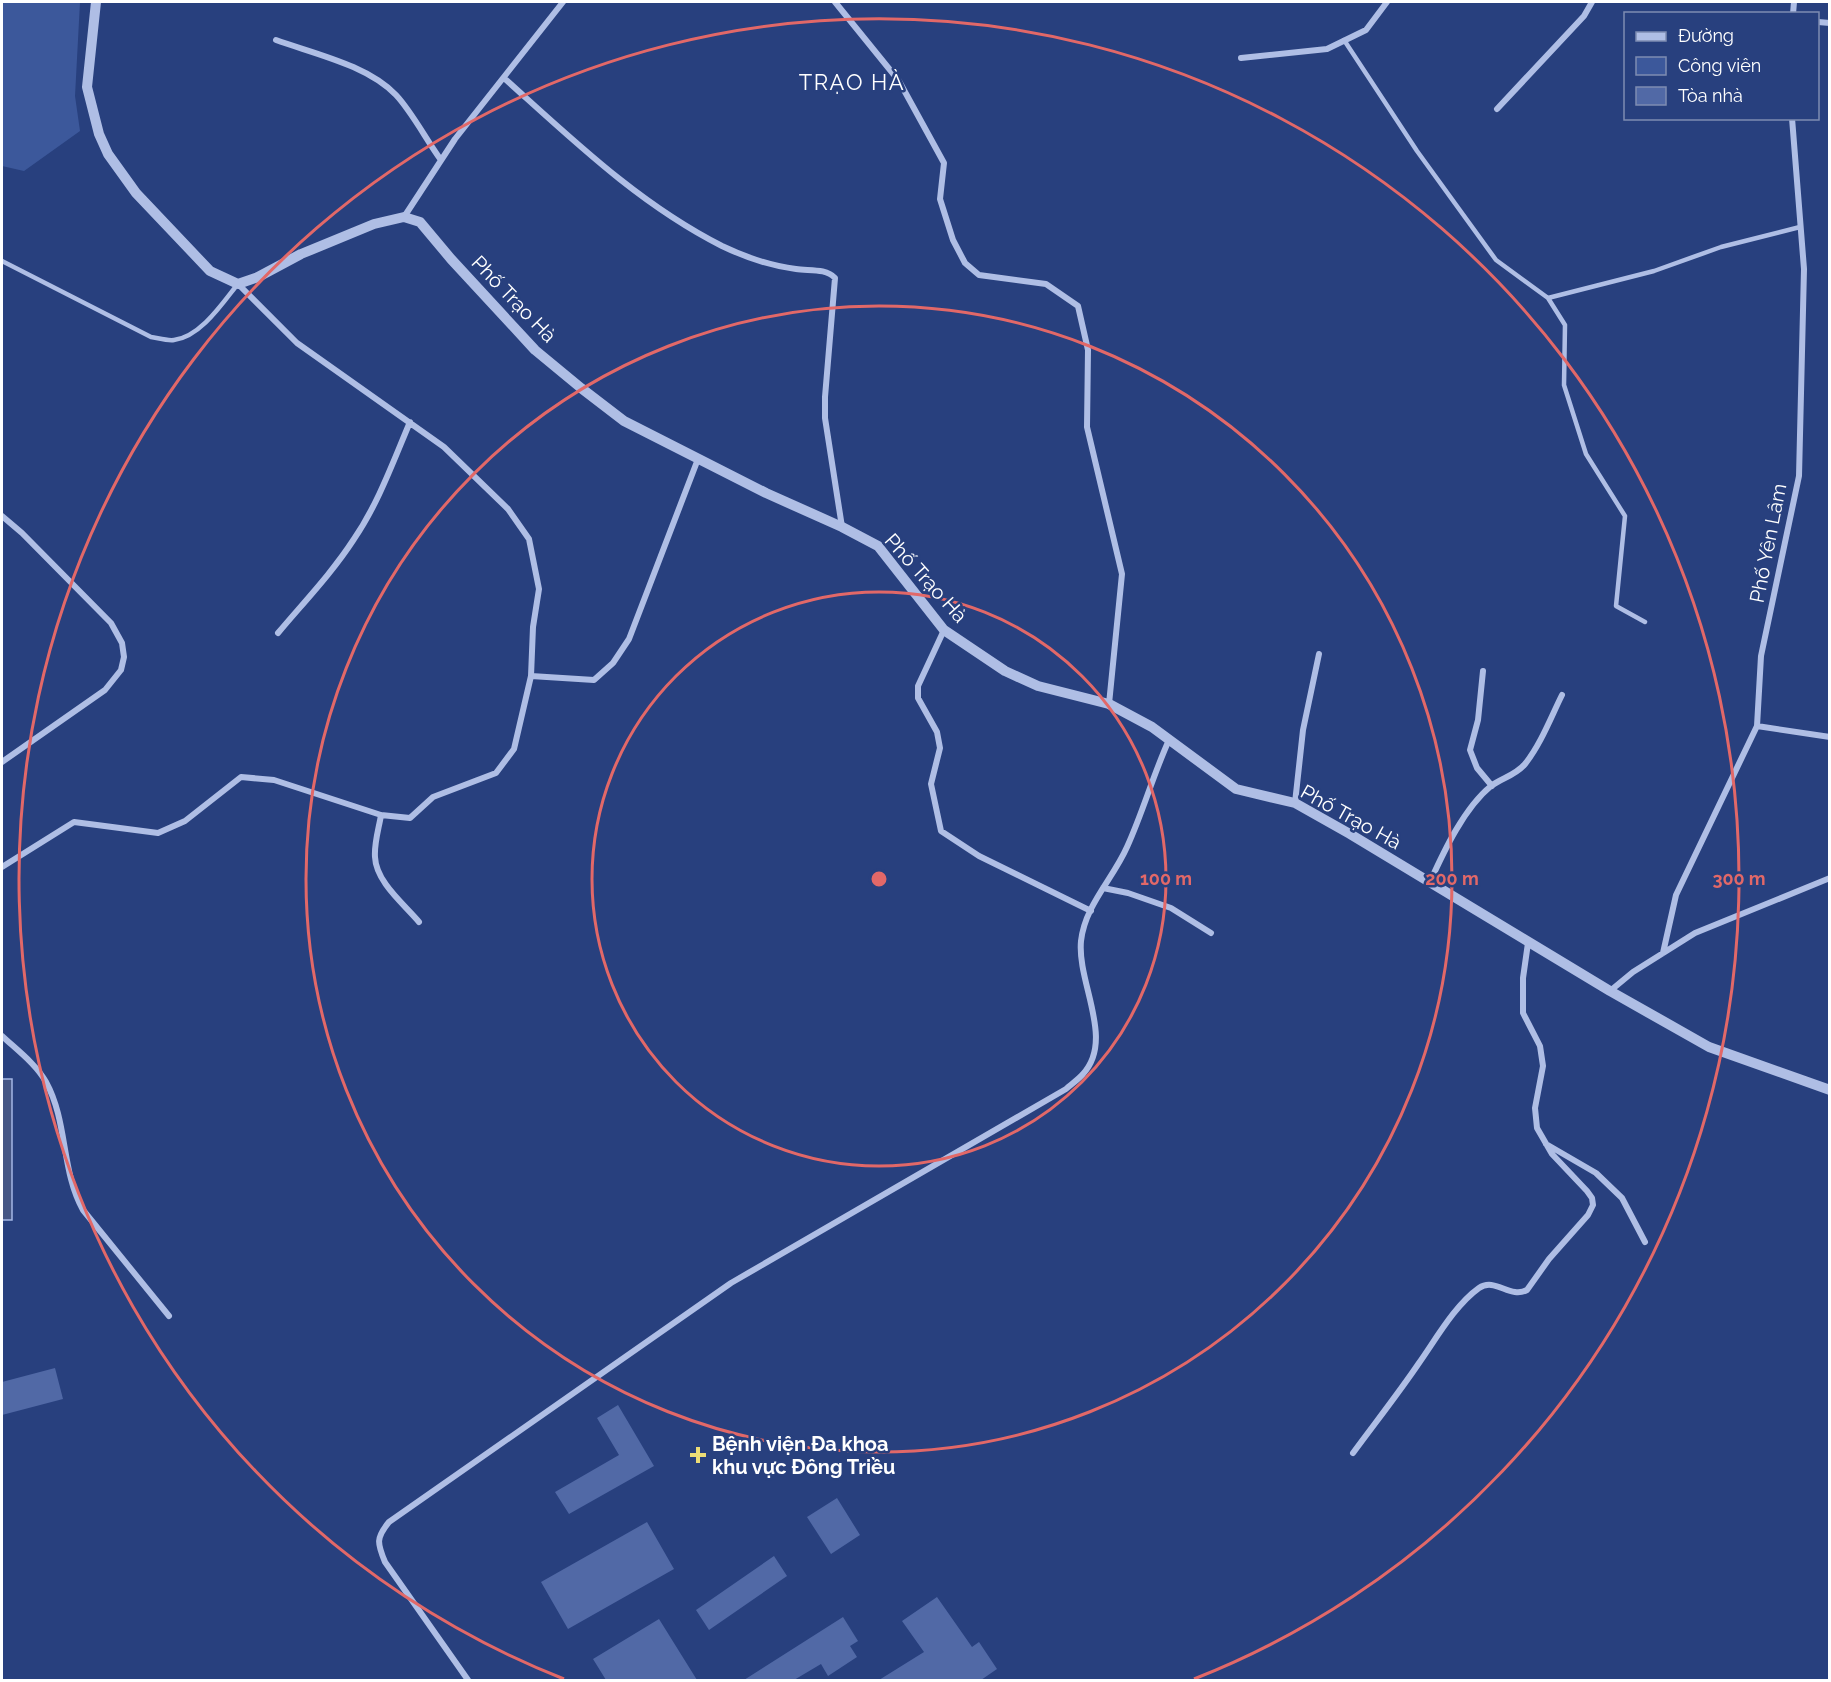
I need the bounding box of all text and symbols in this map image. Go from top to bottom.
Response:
legend [1624,12,1819,120]
text: Đường [1678,25,1734,46]
text: Công viên [1678,55,1761,76]
district label: TRẠO HÀ [799,69,905,95]
text: Tòa nhà [1678,85,1743,106]
street label: Phố Trạo Hà [467,251,561,347]
street label: Phố Yên Lâm [1745,481,1791,605]
street label: Phố Trạo Hà [880,529,972,627]
street label: Phố Trạo Hà [1296,779,1406,855]
text: 100 m [1140,868,1192,889]
text: 200 m [1425,868,1479,889]
text: 300 m [1712,868,1766,889]
centre of rings [869,869,889,889]
place label: Bệnh viện Đa khoa khu vực Đông Triều [712,1432,895,1479]
marker: Bệnh viện Đa khoa khu vực Đông Triều [689,1446,707,1464]

